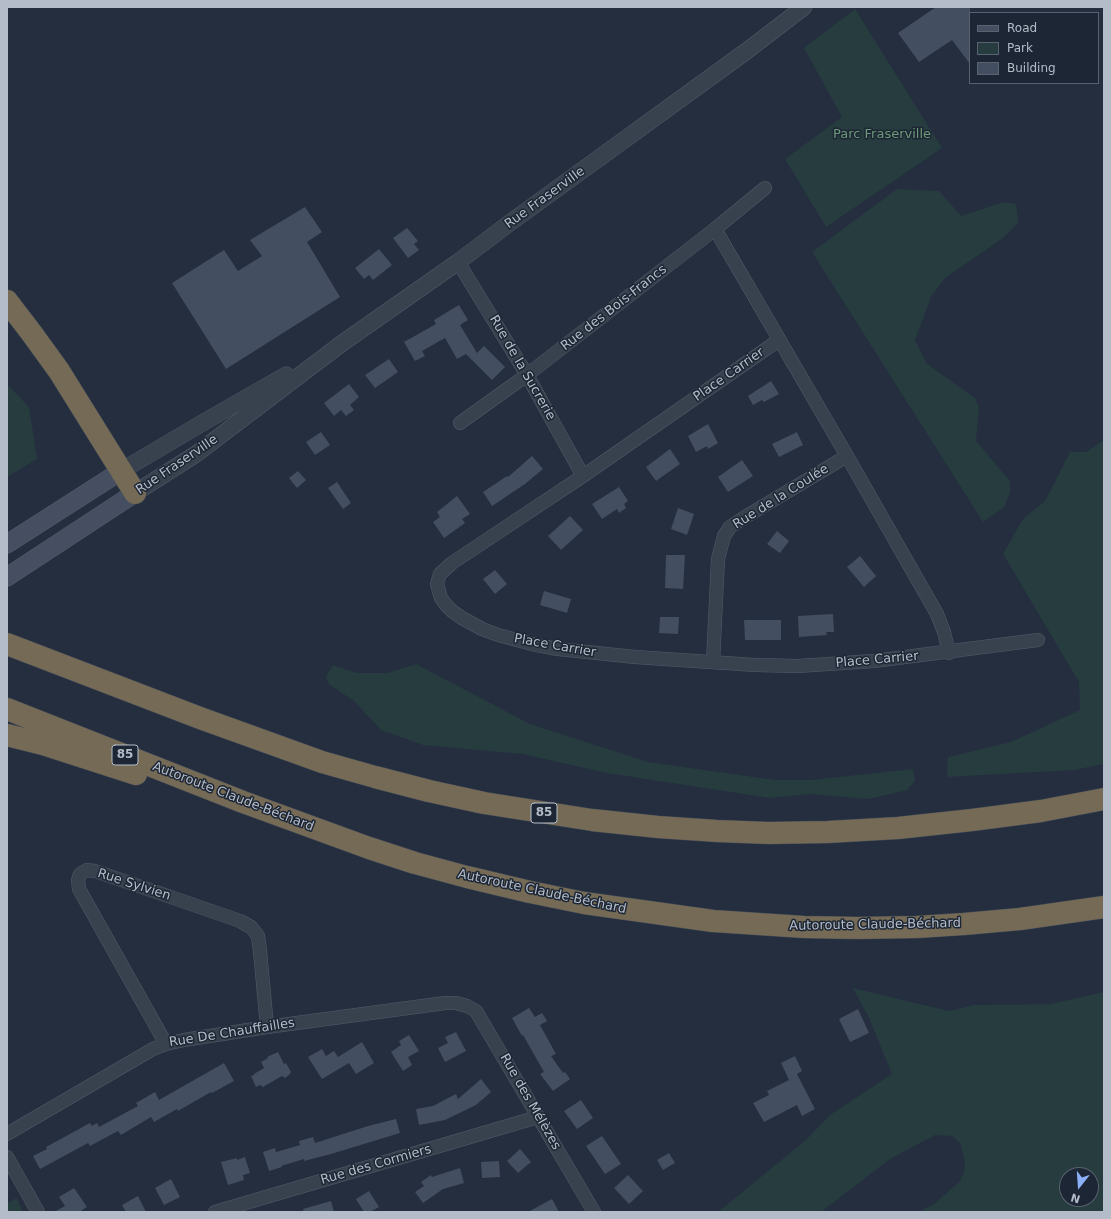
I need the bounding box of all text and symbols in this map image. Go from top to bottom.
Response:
legend [969,12,1099,84]
text: Road [1007,21,1037,35]
text: Park [1007,41,1033,55]
text: Building [1007,61,1056,75]
park label: Parc Fraserville [833,127,931,143]
street label: Rue Fraserville [502,164,588,232]
street label: Rue des Bois-Francs [558,262,670,354]
street label: Rue de la Sucrerie [486,313,558,423]
street label: Place Carrier [690,345,768,405]
street label: Rue Fraserville [133,432,221,498]
street label: Rue de la Coulée [730,461,832,533]
street label: Place Carrier [513,631,597,661]
street label: Place Carrier [835,649,919,671]
road number: 85 [112,745,138,765]
street label: Autoroute Claude-Béchard [150,759,316,835]
road number: 85 [531,803,557,823]
street label: Rue Sylvien [95,866,173,904]
street label: Autoroute Claude-Béchard [456,867,628,917]
street label: Autoroute Claude-Béchard [789,916,961,934]
street label: Rue De Chauffailles [168,1015,296,1051]
street label: Rue des Mélèzes [496,1051,564,1153]
street label: Rue des Cormiers [319,1142,433,1188]
north arrow [1059,1167,1099,1207]
text: N [1069,1190,1082,1206]

